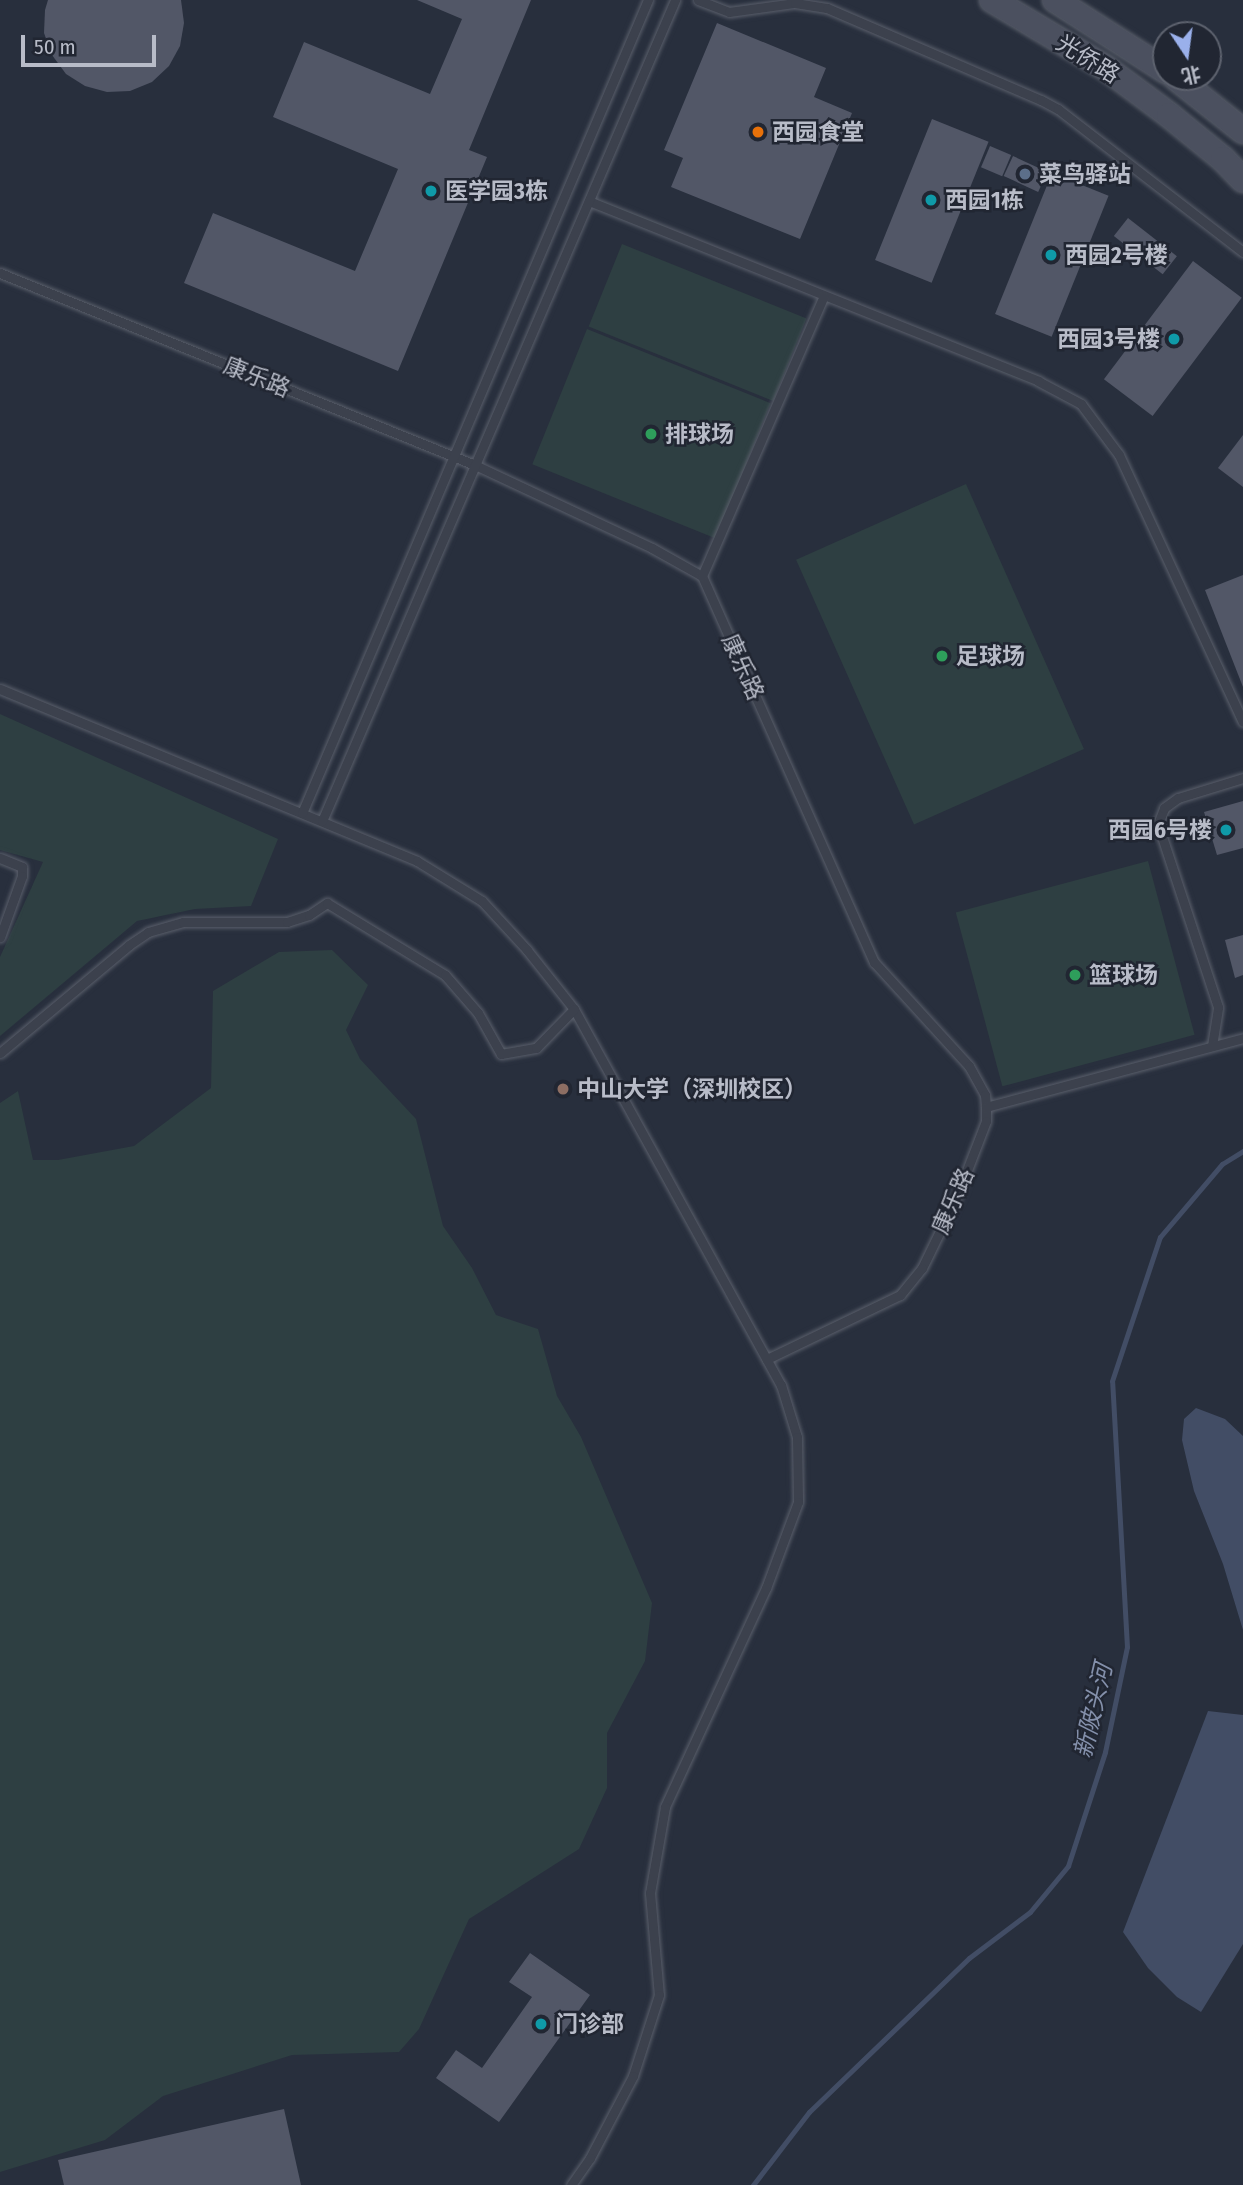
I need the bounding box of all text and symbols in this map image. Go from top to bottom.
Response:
scale bar [24,21,159,65]
north arrow [1152,21,1222,91]
street label: 光侨路 [1051,29,1125,89]
text: 50 m [34,34,76,60]
text: 北 [1180,62,1203,88]
place label: 西园食堂 [772,118,864,146]
marker: 西园食堂 [750,124,766,140]
place label: 菜鸟驿站 [1039,160,1131,188]
marker: 菜鸟驿站 [1017,166,1033,182]
place label: 医学园3栋 [445,177,548,205]
marker: 医学园3栋 [423,183,439,199]
place label: 西园1栋 [945,186,1024,214]
marker: 西园1栋 [923,192,939,208]
place label: 西园2号楼 [1065,241,1168,269]
marker: 西园2号楼 [1043,247,1059,263]
place label: 西园3号楼 [1057,325,1160,353]
marker: 西园3号楼 [1166,331,1182,347]
street label: 康乐路 [220,351,294,403]
place label: 排球场 [665,420,734,448]
marker: 排球场 [643,426,659,442]
street label: 康乐路 [716,630,770,704]
place label: 足球场 [956,642,1025,670]
marker: 足球场 [934,648,950,664]
place label: 西园6号楼 [1108,816,1212,844]
marker: 西园6号楼 [1218,822,1234,838]
place label: 篮球场 [1089,961,1158,989]
marker: 篮球场 [1067,967,1083,983]
place label: 中山大学（深圳校区） [577,1075,807,1103]
marker: 中山大学（深圳校区） [555,1081,571,1097]
street label: 康乐路 [926,1164,980,1238]
water label: 新陂头河 [1069,1661,1119,1761]
place label: 门诊部 [555,2010,624,2038]
marker: 门诊部 [533,2016,549,2032]

